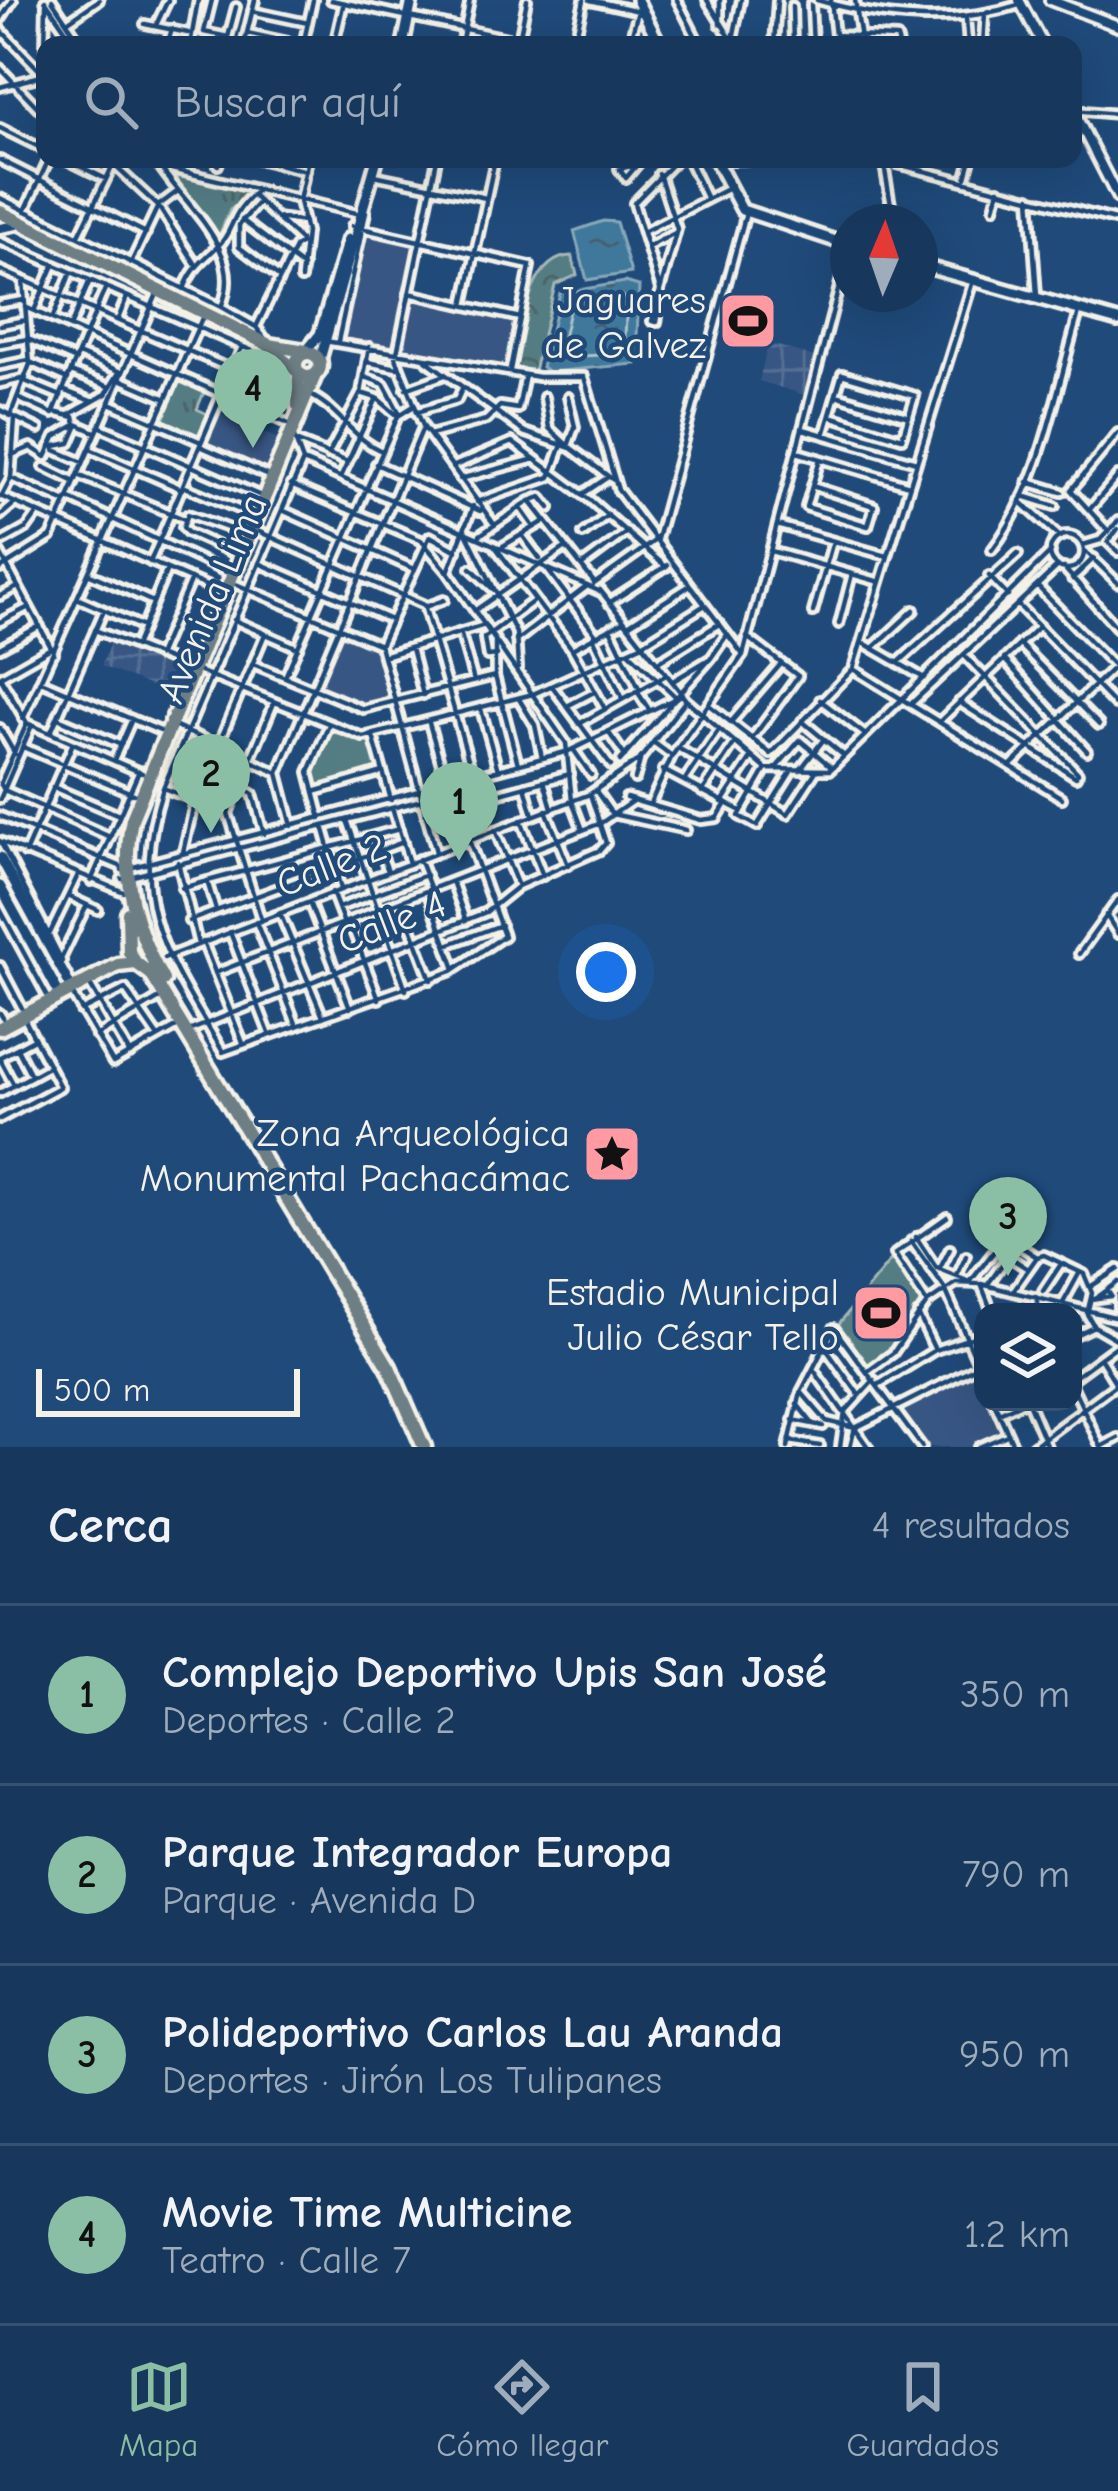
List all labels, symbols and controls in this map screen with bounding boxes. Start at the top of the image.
search box [36,36,1082,168]
icon: search [78,69,144,135]
text: Buscar aquí [174,76,401,128]
north arrow [830,204,938,312]
place label: Jaguares de Galvez [544,278,706,368]
sports icon: Jaguares de Galvez [717,290,779,352]
pin: 4 [214,349,292,448]
street label: Avenida Lima [148,487,277,710]
pin: 2 [172,734,250,833]
pin: 1 [420,762,498,861]
street label: Calle 2 [270,824,393,907]
street label: Calle 4 [331,881,452,964]
your location [576,942,636,1002]
place label: Zona Arqueológica Monumental Pachacámac [140,1111,570,1201]
place icon: Zona Arqueológica Monumental Pachacámac [581,1123,643,1185]
pin: 3 [969,1177,1047,1276]
place label: Estadio Municipal Julio César Tello [546,1270,839,1360]
sports icon: Estadio Municipal Julio César Tello [850,1282,912,1344]
map controls [974,1303,1082,1411]
button: layers [974,1303,1082,1411]
scale bar [36,1363,300,1416]
text: 500 m [54,1371,150,1409]
text: Cerca [48,1496,173,1555]
text: 4 resultados [872,1503,1070,1548]
text: Complejo Deportivo Upis San José [162,1646,827,1698]
text: 1 [79,1672,95,1717]
text: 350 m [960,1672,1070,1717]
text: Deportes · Calle 2 [162,1698,456,1743]
text: Parque Integrador Europa [162,1826,672,1878]
text: 2 [77,1852,97,1897]
text: 790 m [962,1852,1070,1897]
text: Parque · Avenida D [162,1878,476,1923]
text: Polideportivo Carlos Lau Aranda [162,2006,783,2058]
text: 3 [77,2032,97,2077]
text: 950 m [959,2032,1070,2077]
text: Deportes · Jirón Los Tulipanes [162,2058,662,2103]
text: Movie Time Multicine [162,2186,572,2238]
text: 4 [78,2212,96,2257]
text: 1.2 km [964,2212,1070,2257]
text: Teatro · Calle 7 [162,2238,411,2283]
tab: Mapa [119,2354,198,2464]
tab: Cómo llegar [436,2354,608,2464]
tab: Guardados [846,2354,999,2464]

